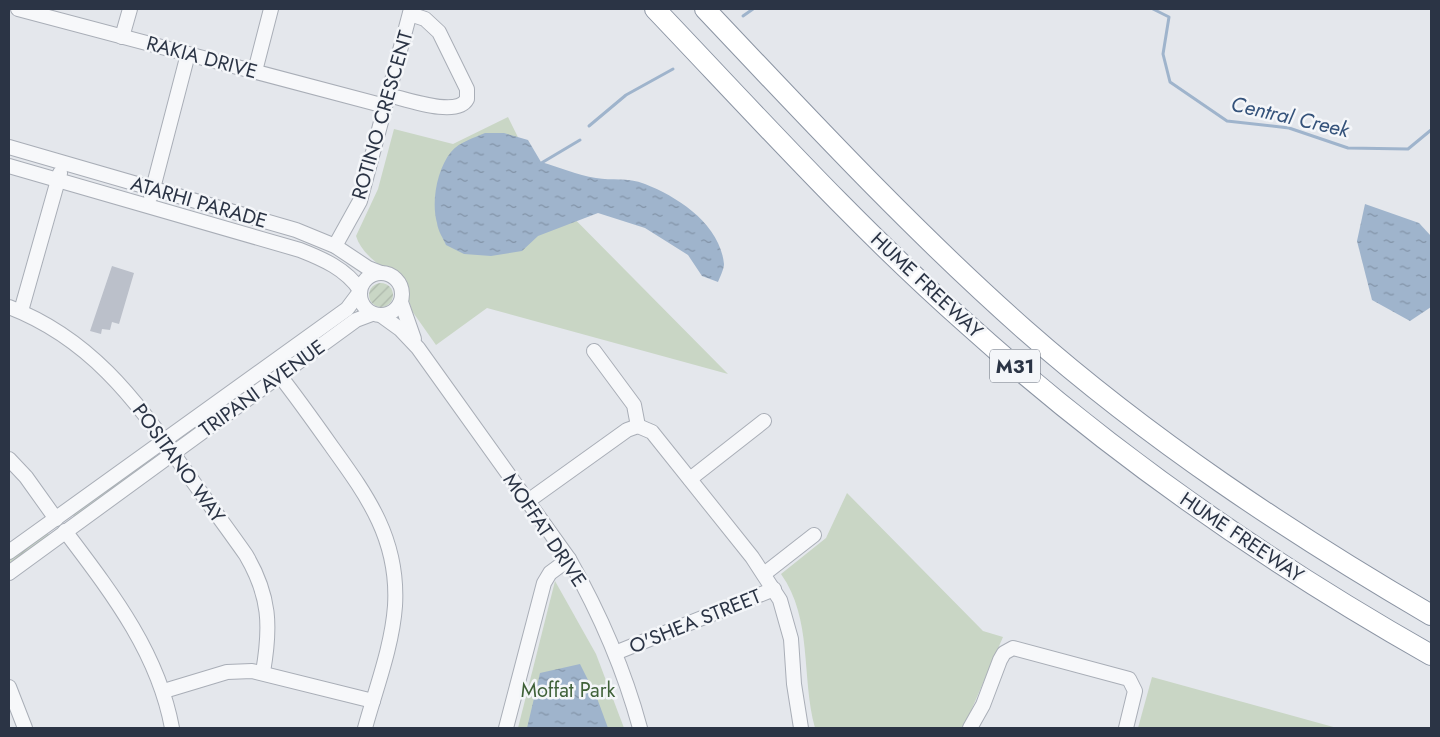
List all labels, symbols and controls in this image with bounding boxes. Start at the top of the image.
street label: ROTINO CRESCENT [345,27,421,203]
street label: RAKIA DRIVE [143,29,261,86]
water label: Central Creek [1228,89,1353,145]
street label: ATARHI PARADE [127,169,270,236]
street label: HUME FREEWAY [864,226,990,346]
street label: TRIPANI AVENUE [194,333,331,444]
road number: M31 [990,350,1040,382]
street label: POSITANO WAY [125,398,232,530]
street label: MOFFAT DRIVE [496,468,593,593]
street label: HUME FREEWAY [1174,485,1310,590]
street label: O'SHEA STREET [625,582,766,661]
park label: Moffat Park [521,676,616,705]

